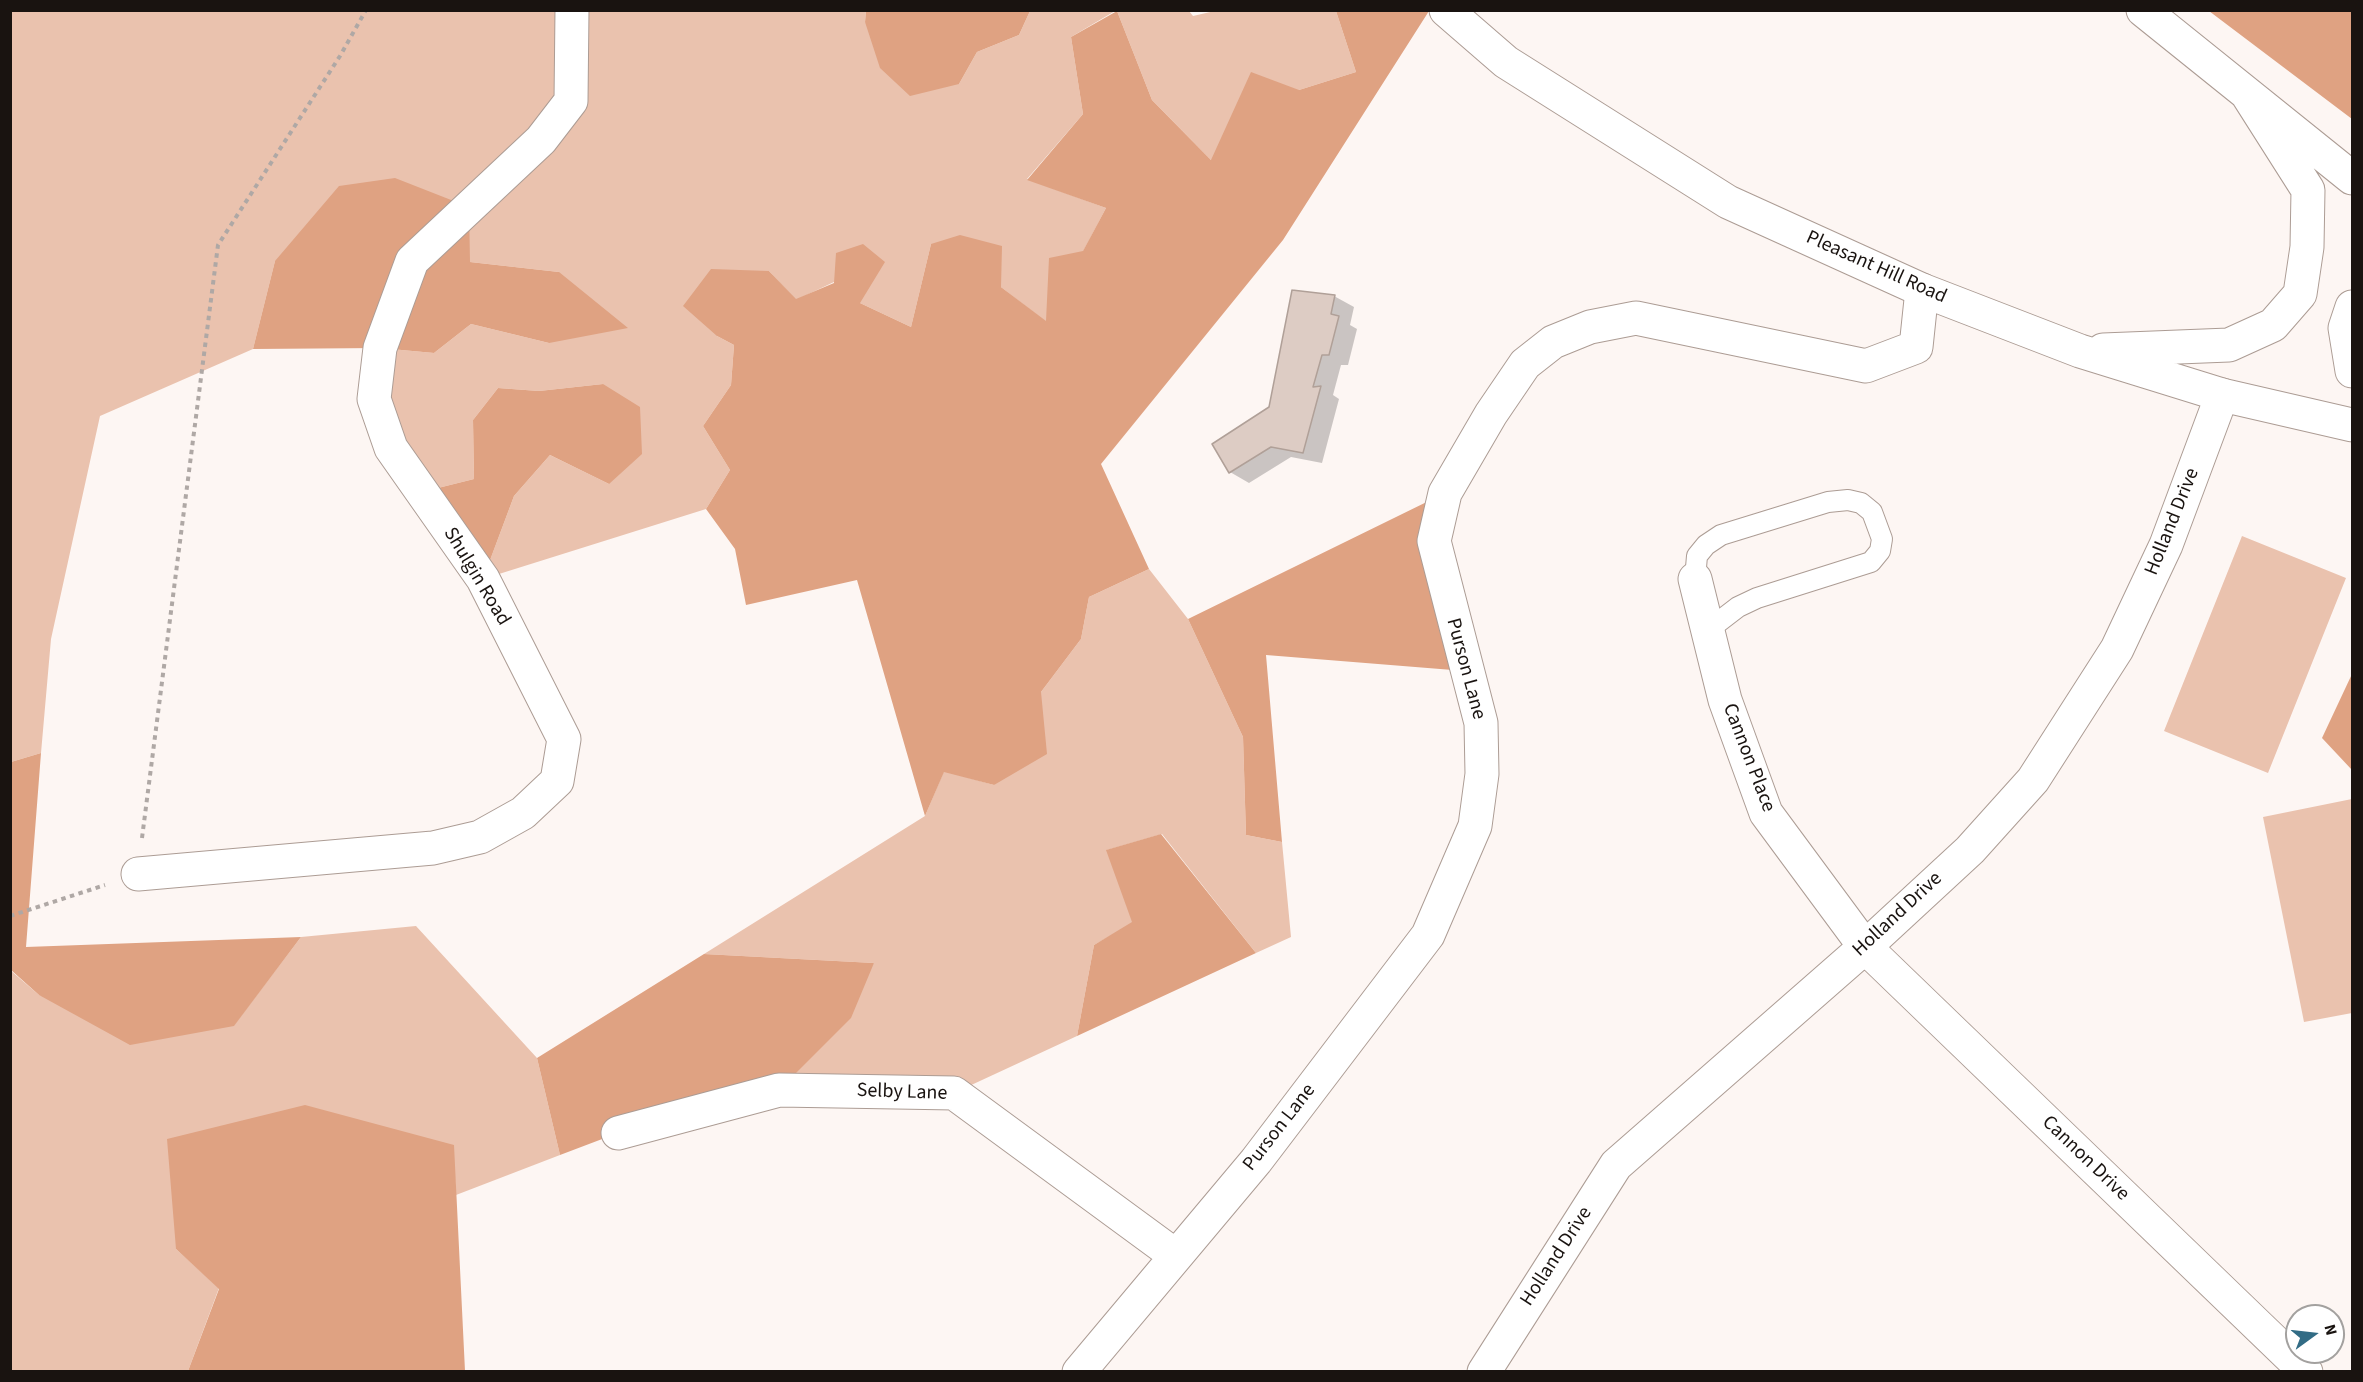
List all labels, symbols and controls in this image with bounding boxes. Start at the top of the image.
street label: Pleasant Hill Road [1802,226,1950,310]
street label: Holland Drive [2141,465,2205,579]
street label: Shulgin Road [437,524,515,630]
street label: Purson Lane [1440,616,1490,722]
street label: Cannon Place [1716,700,1780,816]
street label: Holland Drive [1848,868,1948,962]
street label: Selby Lane [856,1079,948,1107]
street label: Purson Lane [1239,1080,1321,1176]
street label: Cannon Drive [2036,1111,2134,1207]
street label: Holland Drive [1516,1203,1598,1311]
north arrow [2285,1304,2345,1364]
text: N [2318,1322,2342,1338]

